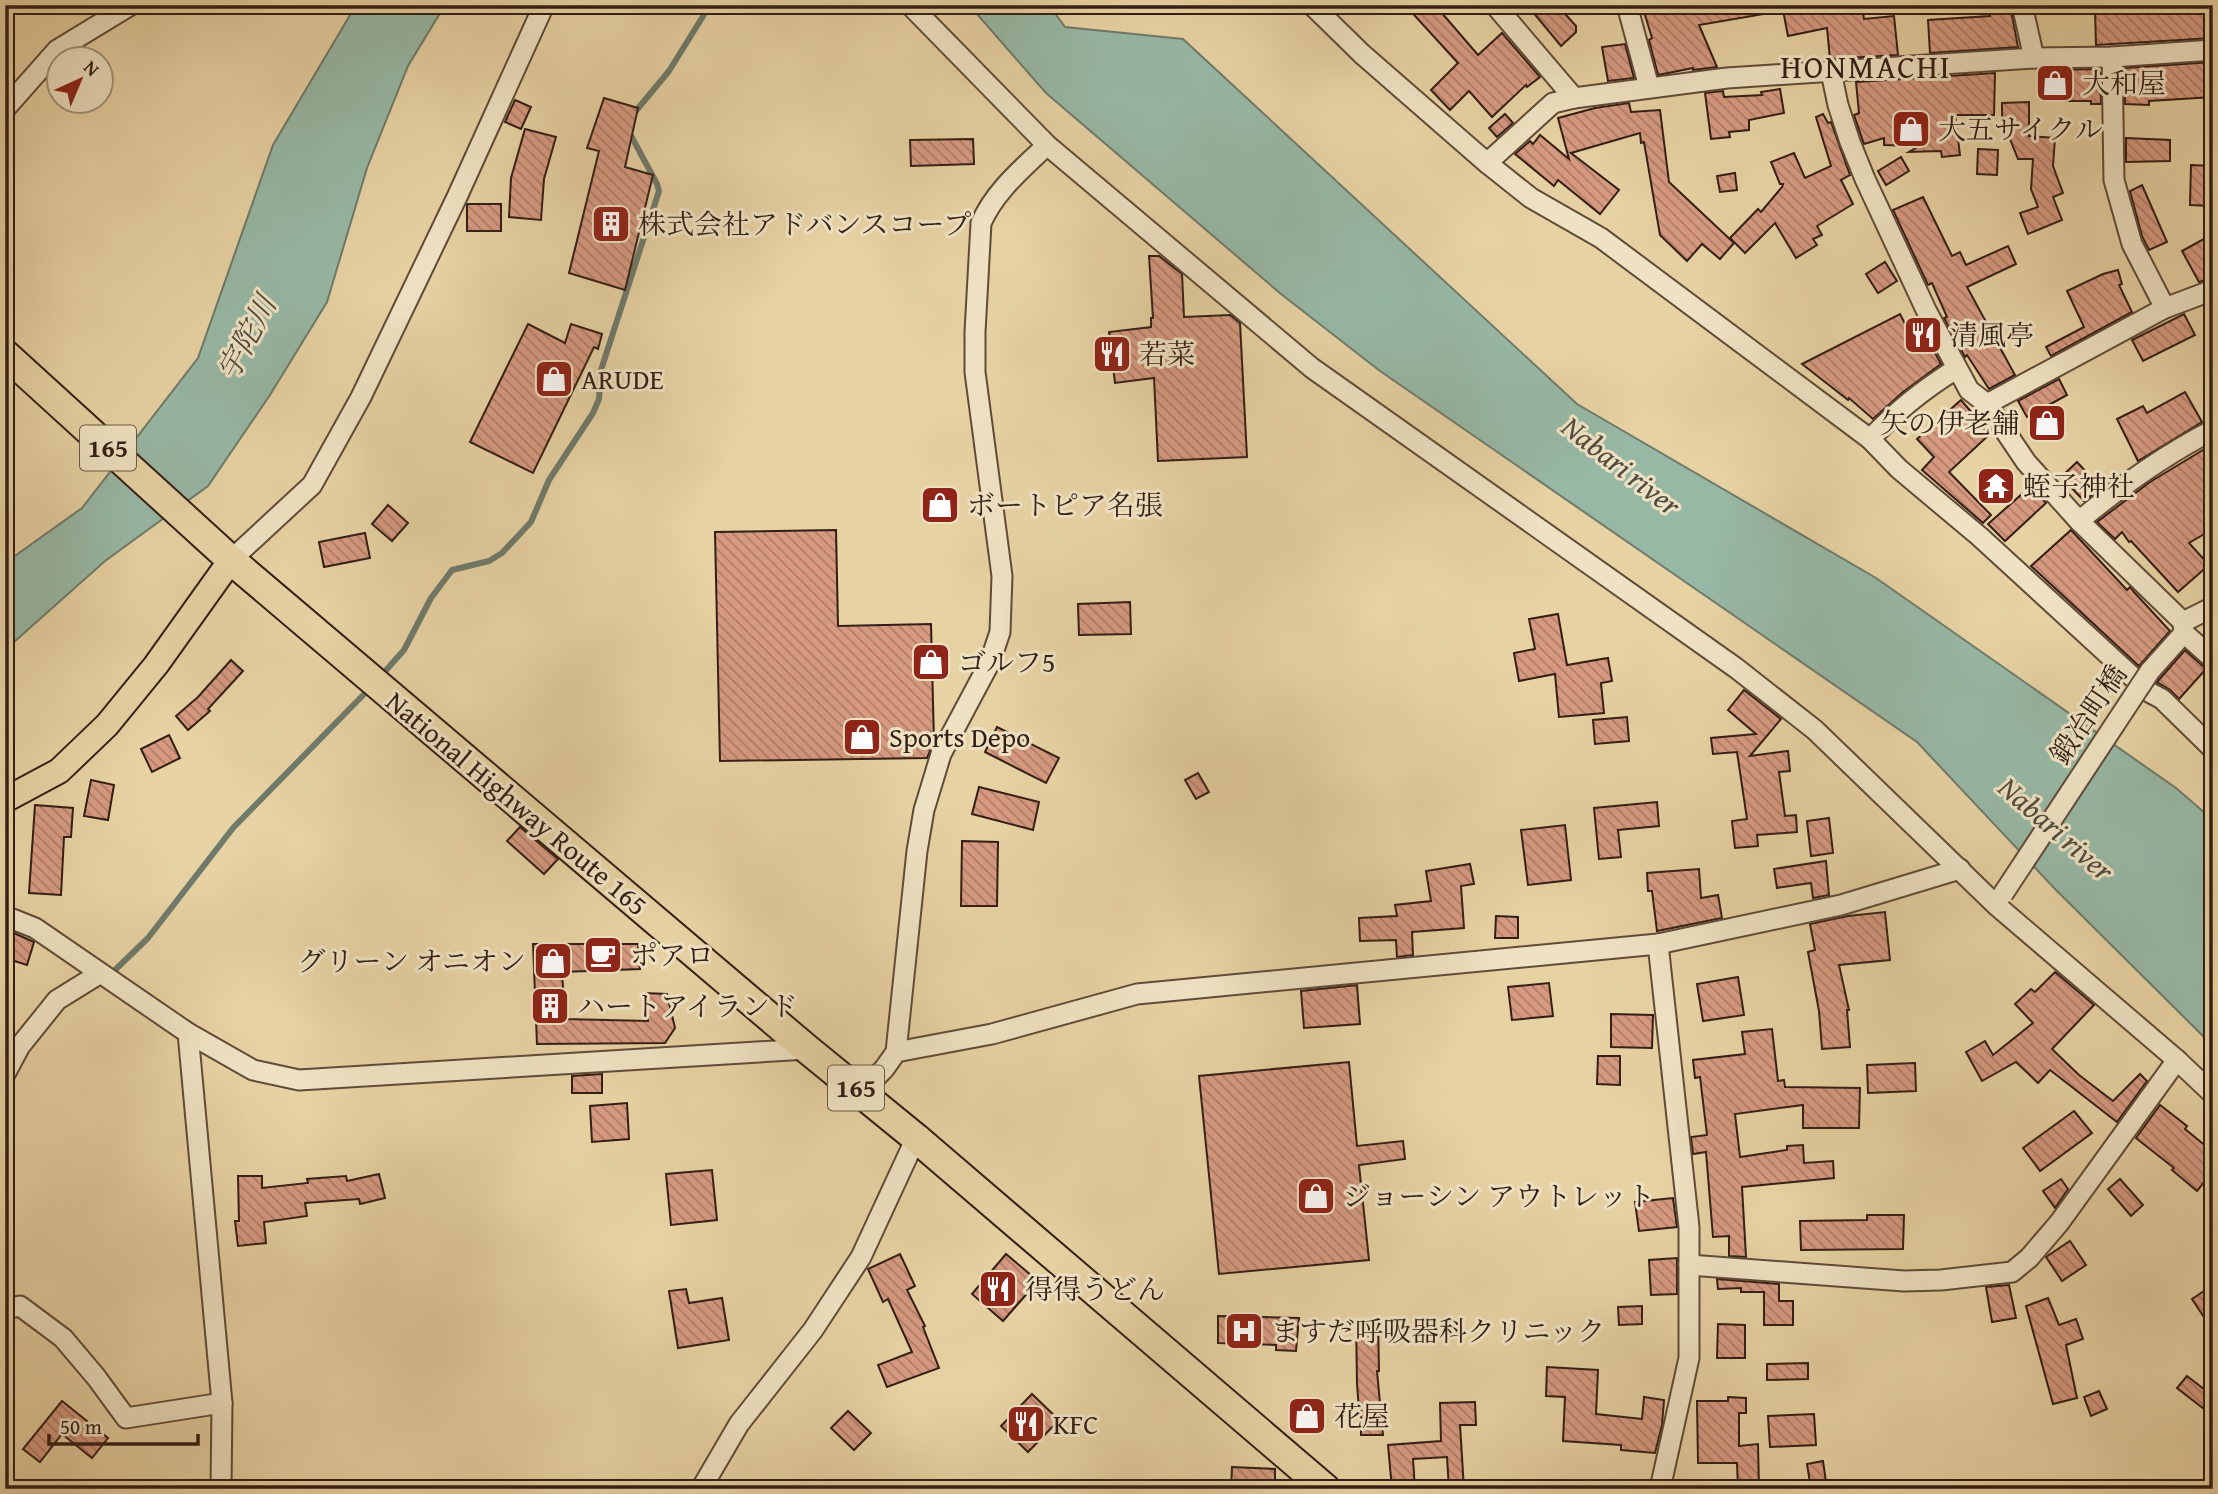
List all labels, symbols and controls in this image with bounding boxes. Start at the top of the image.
district label: HONMACHI [1780,43,1952,90]
north arrow [46,46,116,116]
text: N [78,53,106,82]
shop icon: 大和屋 [2034,62,2076,104]
place label: 大和屋 [2082,62,2166,103]
shop icon: 大五サイクル [1890,108,1932,150]
place label: 大五サイクル [1938,108,2103,149]
building icon: 株式会社アドバンスコープ [590,203,632,245]
place label: 株式会社アドバンスコープ [638,203,971,244]
water label: 宇陀川 [206,285,288,388]
restaurant icon: 清風亭 [1902,314,1944,356]
place label: 清風亭 [1950,314,2034,355]
restaurant icon: 若菜 [1091,333,1133,375]
place label: 若菜 [1139,333,1195,374]
shop icon: ARUDE [533,358,575,400]
place label: ARUDE [581,358,664,399]
place label: 矢の伊老舗 [1880,402,2020,443]
shop icon: 矢の伊老舗 [2026,402,2068,444]
water label: Nabari river [1552,404,1691,526]
road number: 165 [80,426,136,470]
temple icon: 蛭子神社 [1975,465,2017,507]
place label: 蛭子神社 [2023,465,2135,506]
shop icon: ボートピア名張 [919,484,961,526]
place label: ボートピア名張 [967,484,1163,525]
shop icon: ゴルフ5 [910,641,952,683]
place label: ゴルフ5 [958,641,1055,682]
street label: 鍛冶町橋 [2039,656,2136,772]
street label: National Highway Route 165 [378,681,657,925]
shop icon: Sports Depo [841,716,883,758]
place label: Sports Depo [889,716,1030,757]
water label: Nabari river [1988,765,2125,892]
cafe icon: ポアロ [582,934,624,976]
place label: ポアロ [630,934,714,975]
place label: グリーン オニオン [298,940,526,981]
shop icon: グリーン オニオン [532,940,574,982]
building icon: ハートアイランド [529,985,571,1027]
place label: ハートアイランド [577,985,798,1026]
road number: 165 [828,1065,884,1110]
shop icon: ジョーシン アウトレット [1295,1175,1337,1217]
place label: ジョーシン アウトレット [1343,1175,1655,1216]
restaurant icon: 得得うどん [977,1268,1019,1310]
place label: 得得うどん [1025,1268,1165,1309]
hospital icon: ますだ呼吸器科クリニック [1223,1310,1265,1352]
place label: ますだ呼吸器科クリニック [1271,1310,1605,1351]
shop icon: 花屋 [1286,1395,1328,1437]
place label: 花屋 [1334,1395,1390,1436]
scale bar [49,1403,198,1447]
restaurant icon: KFC [1005,1403,1047,1445]
place label: KFC [1053,1403,1098,1444]
text: 50 m [60,1411,102,1442]

